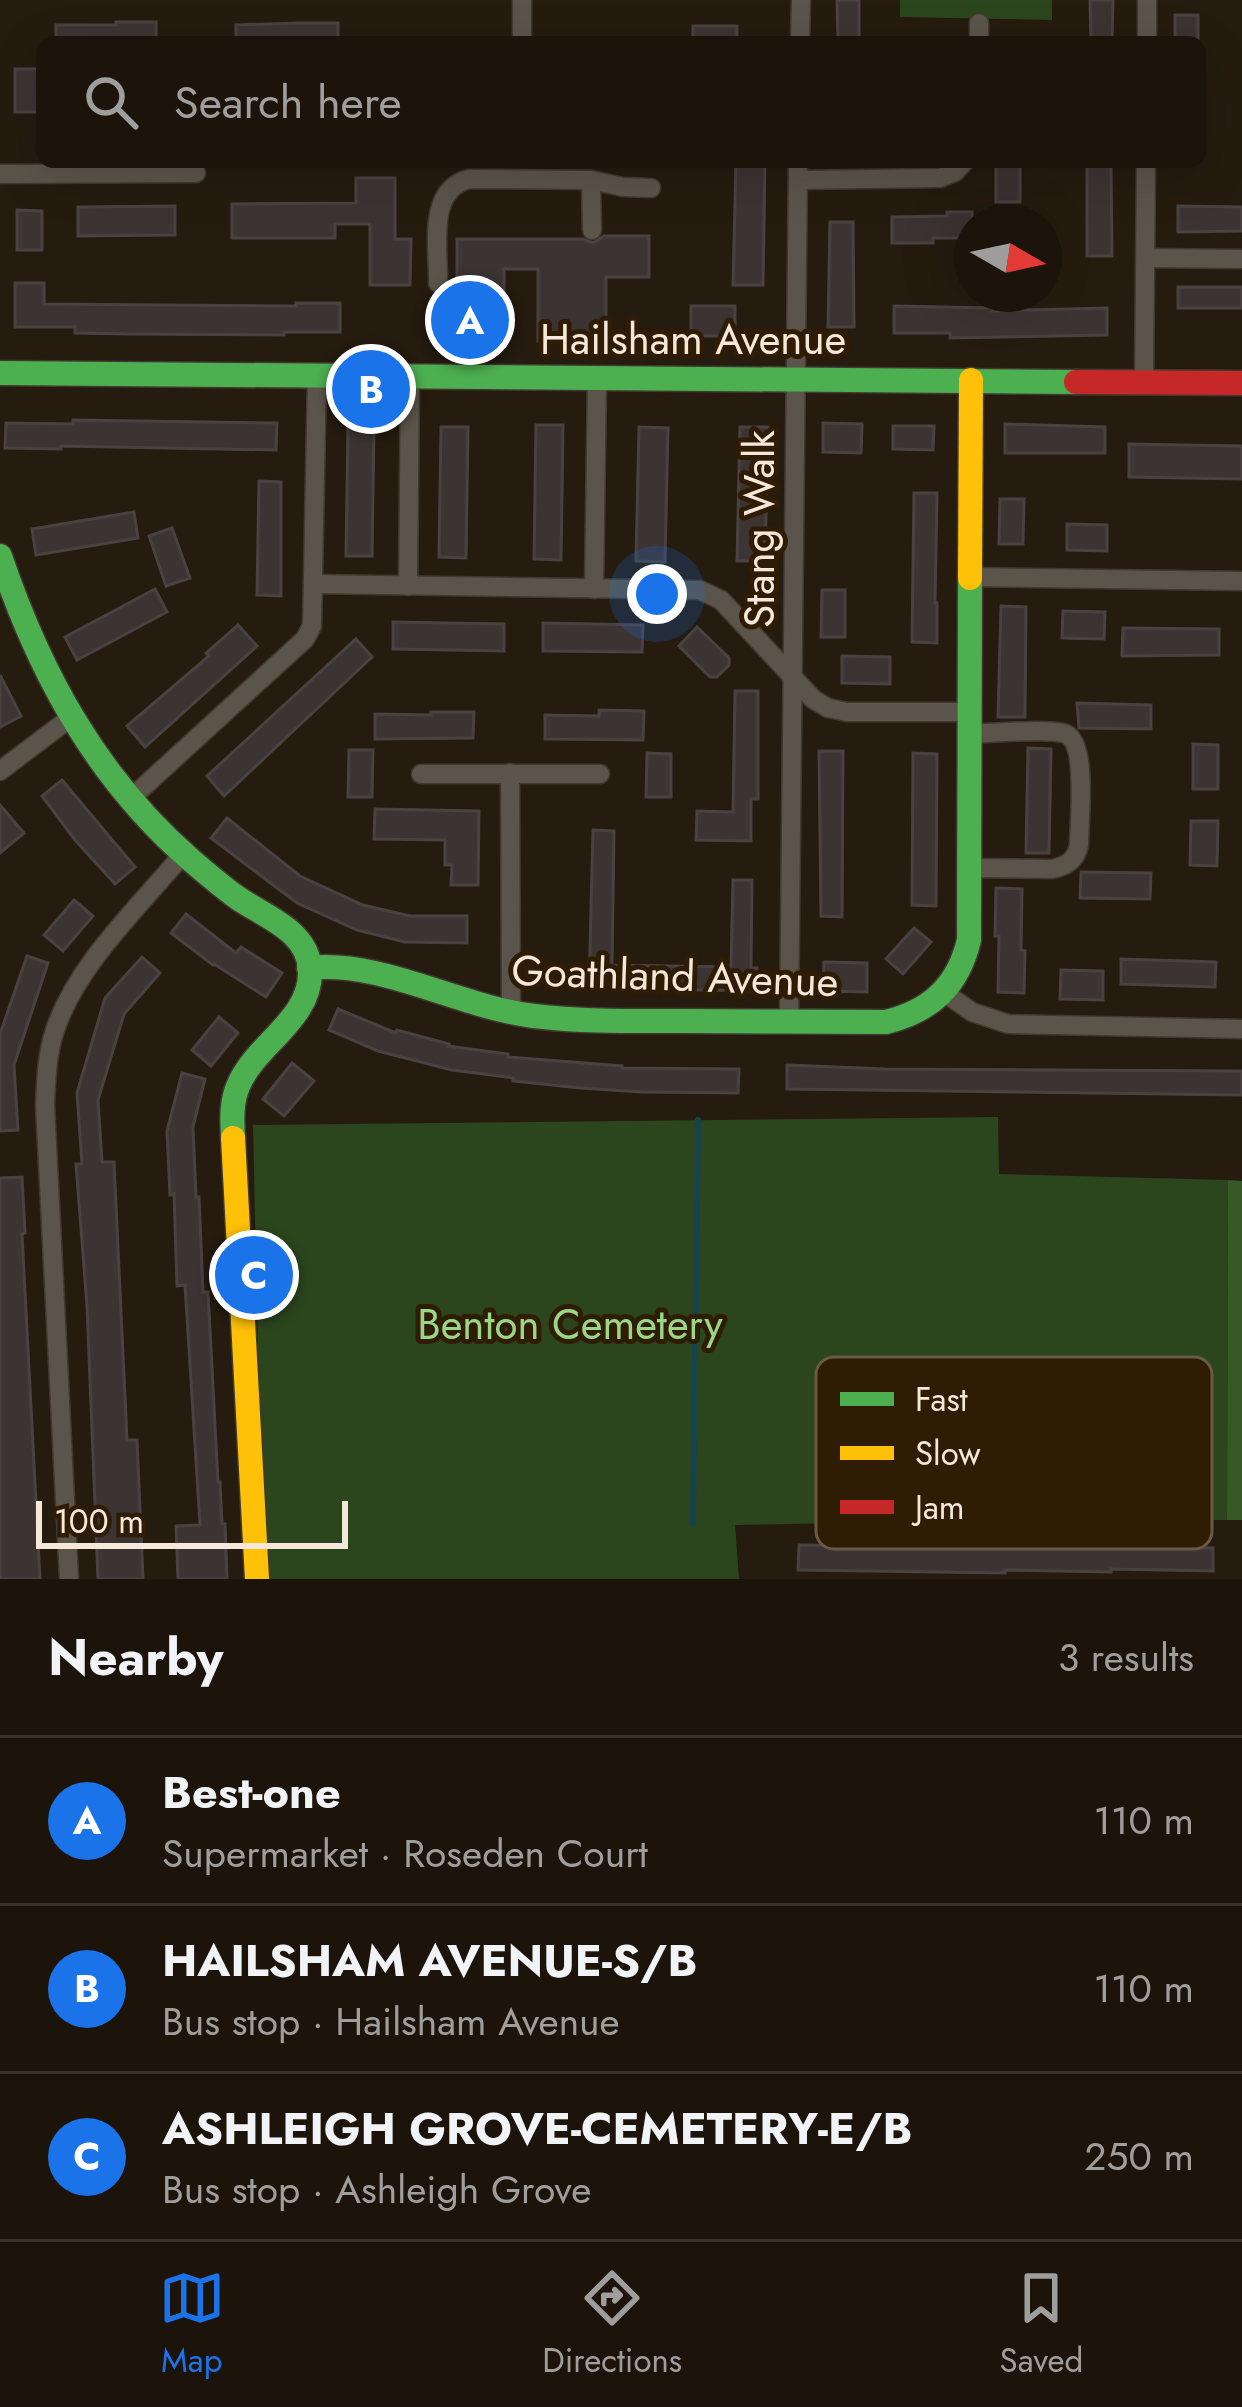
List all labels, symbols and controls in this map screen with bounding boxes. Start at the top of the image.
search box [36,36,1206,168]
icon: search [78,69,144,135]
text: Search here [174,70,402,135]
north arrow [954,204,1062,312]
pin: A [431,275,509,365]
street label: Hailsham Avenue [540,309,846,370]
pin: B [332,344,410,434]
street label: Stang Walk [729,430,790,628]
your location [627,564,687,624]
street label: Goathland Avenue [510,940,840,1012]
pin: C [215,1230,293,1320]
park label: Benton Cemetery [417,1294,723,1355]
legend [816,1357,1212,1549]
text: Fast [915,1376,968,1423]
text: Slow [915,1430,981,1477]
text: Jam [911,1484,965,1531]
scale bar [36,1495,348,1548]
text: 100 m [54,1498,144,1545]
text: Nearby [48,1620,223,1694]
text: 3 results [1058,1629,1194,1686]
text: Best-one [162,1760,341,1825]
text: A [73,1792,101,1849]
text: 110 m [1093,1792,1194,1849]
text: Supermarket · Roseden Court [162,1825,648,1882]
text: HAILSHAM AVENUE-S/B [162,1928,697,1993]
text: B [74,1960,100,2017]
text: 110 m [1093,1960,1194,2017]
text: Bus stop · Hailsham Avenue [162,1993,620,2050]
text: ASHLEIGH GROVE-CEMETERY-E/B [162,2096,912,2161]
text: C [73,2128,101,2185]
text: 250 m [1084,2128,1194,2185]
text: Bus stop · Ashleigh Grove [162,2161,591,2218]
tab: Map [159,2265,225,2384]
tab: Directions [542,2265,682,2384]
tab: Saved [1000,2265,1083,2384]

